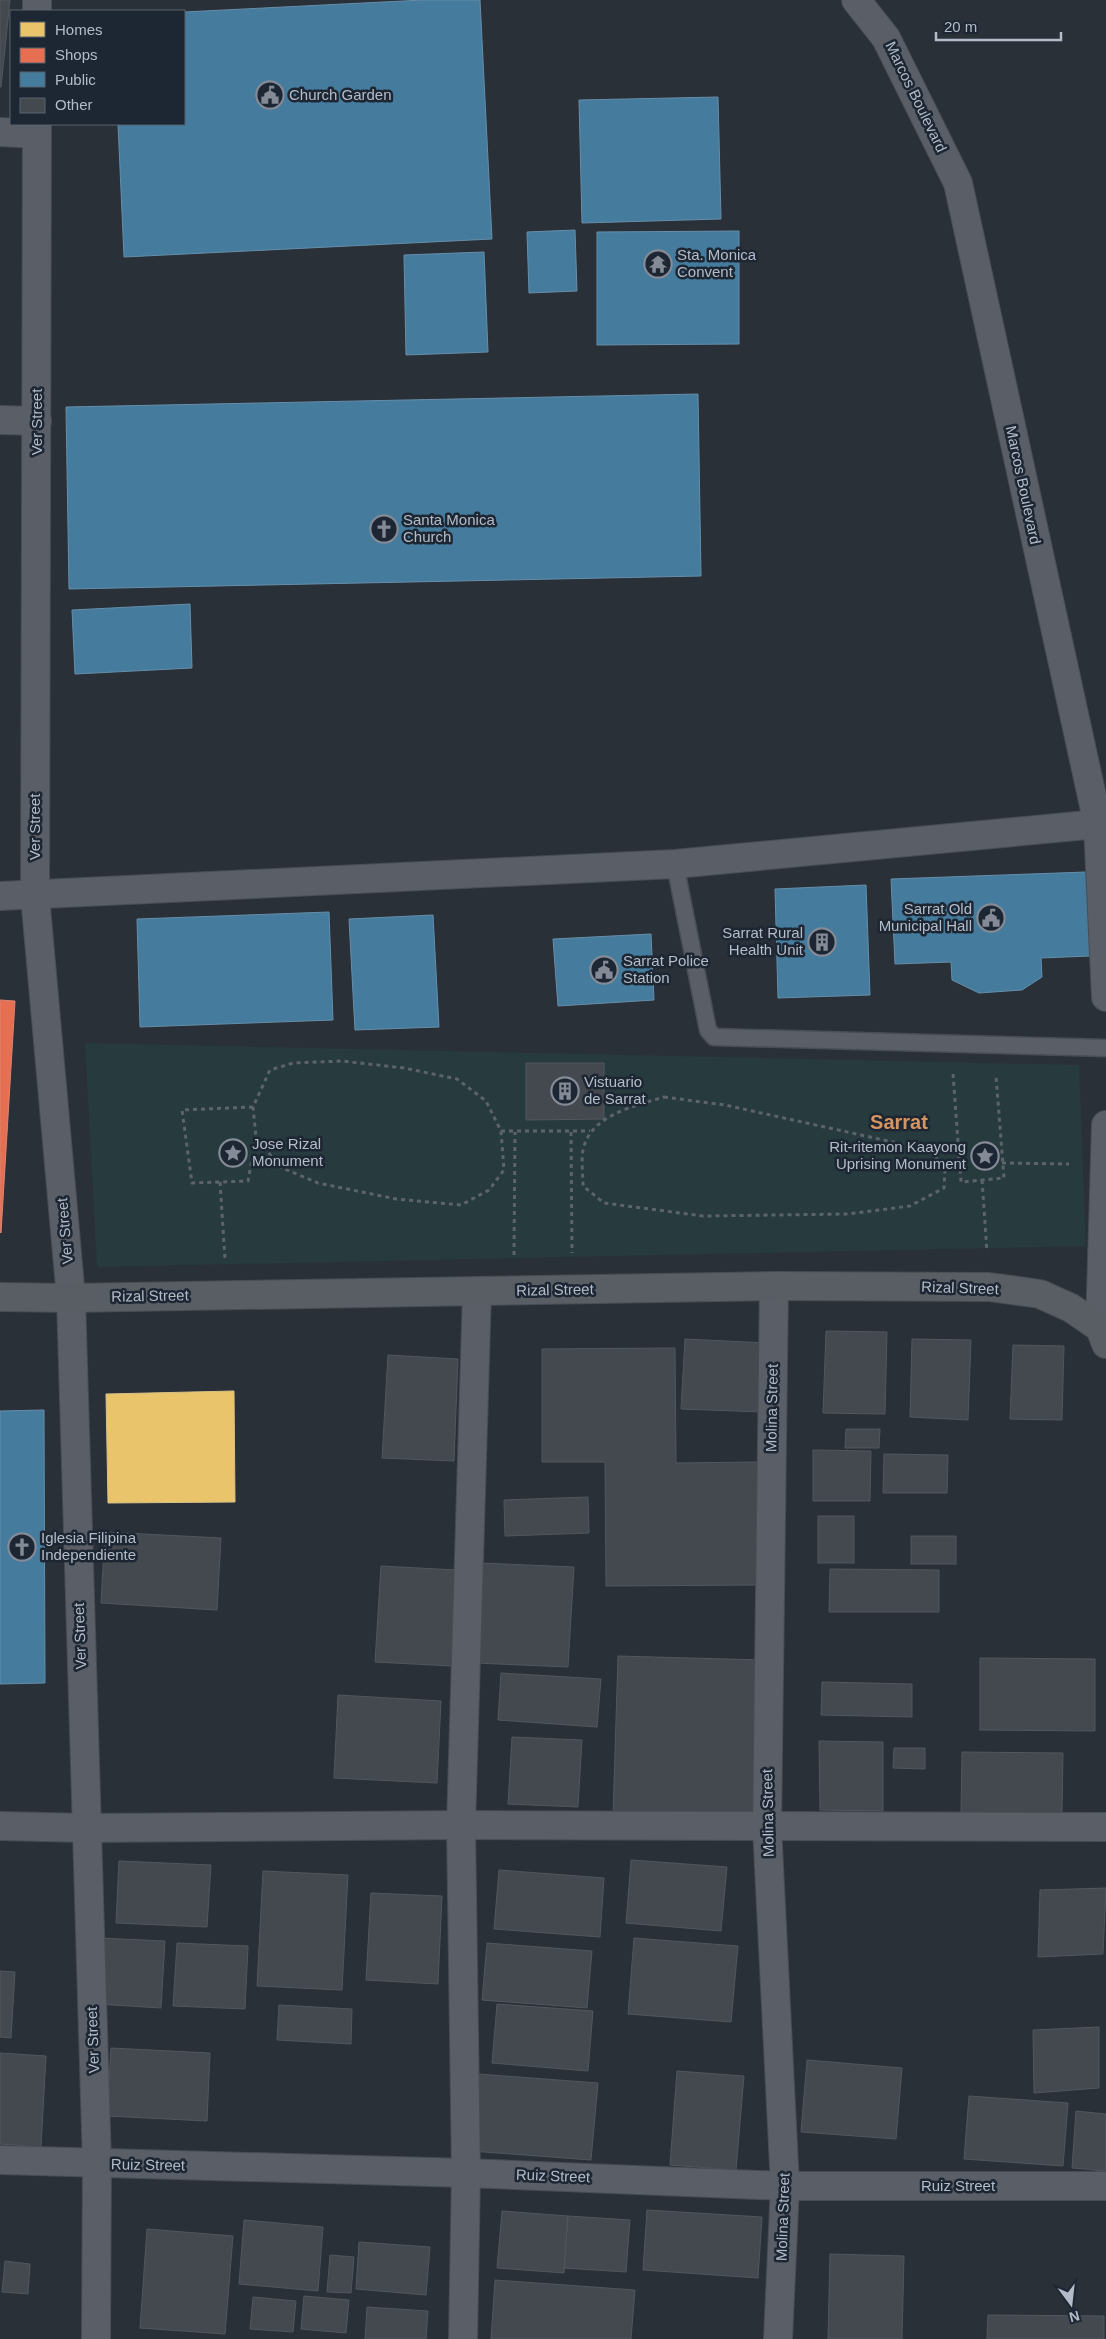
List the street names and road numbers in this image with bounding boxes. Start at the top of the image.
street label: Marcos Boulevard [882,39,951,155]
street label: Ver Street [28,388,45,455]
street label: Marcos Boulevard [1003,424,1044,546]
street label: Ver Street [26,793,43,860]
street label: Ver Street [53,1196,76,1265]
street label: Rizal Street [921,1278,1000,1297]
street label: Rizal Street [516,1280,595,1299]
street label: Rizal Street [111,1286,190,1305]
street label: Molina Street [762,1363,781,1452]
street label: Ver Street [70,1602,89,1670]
street label: Molina Street [758,1768,777,1857]
street label: Ver Street [83,2006,102,2074]
street label: Ruiz Street [111,2155,186,2174]
street label: Ruiz Street [516,2166,591,2185]
street label: Molina Street [772,2172,793,2261]
street label: Ruiz Street [921,2177,996,2194]

